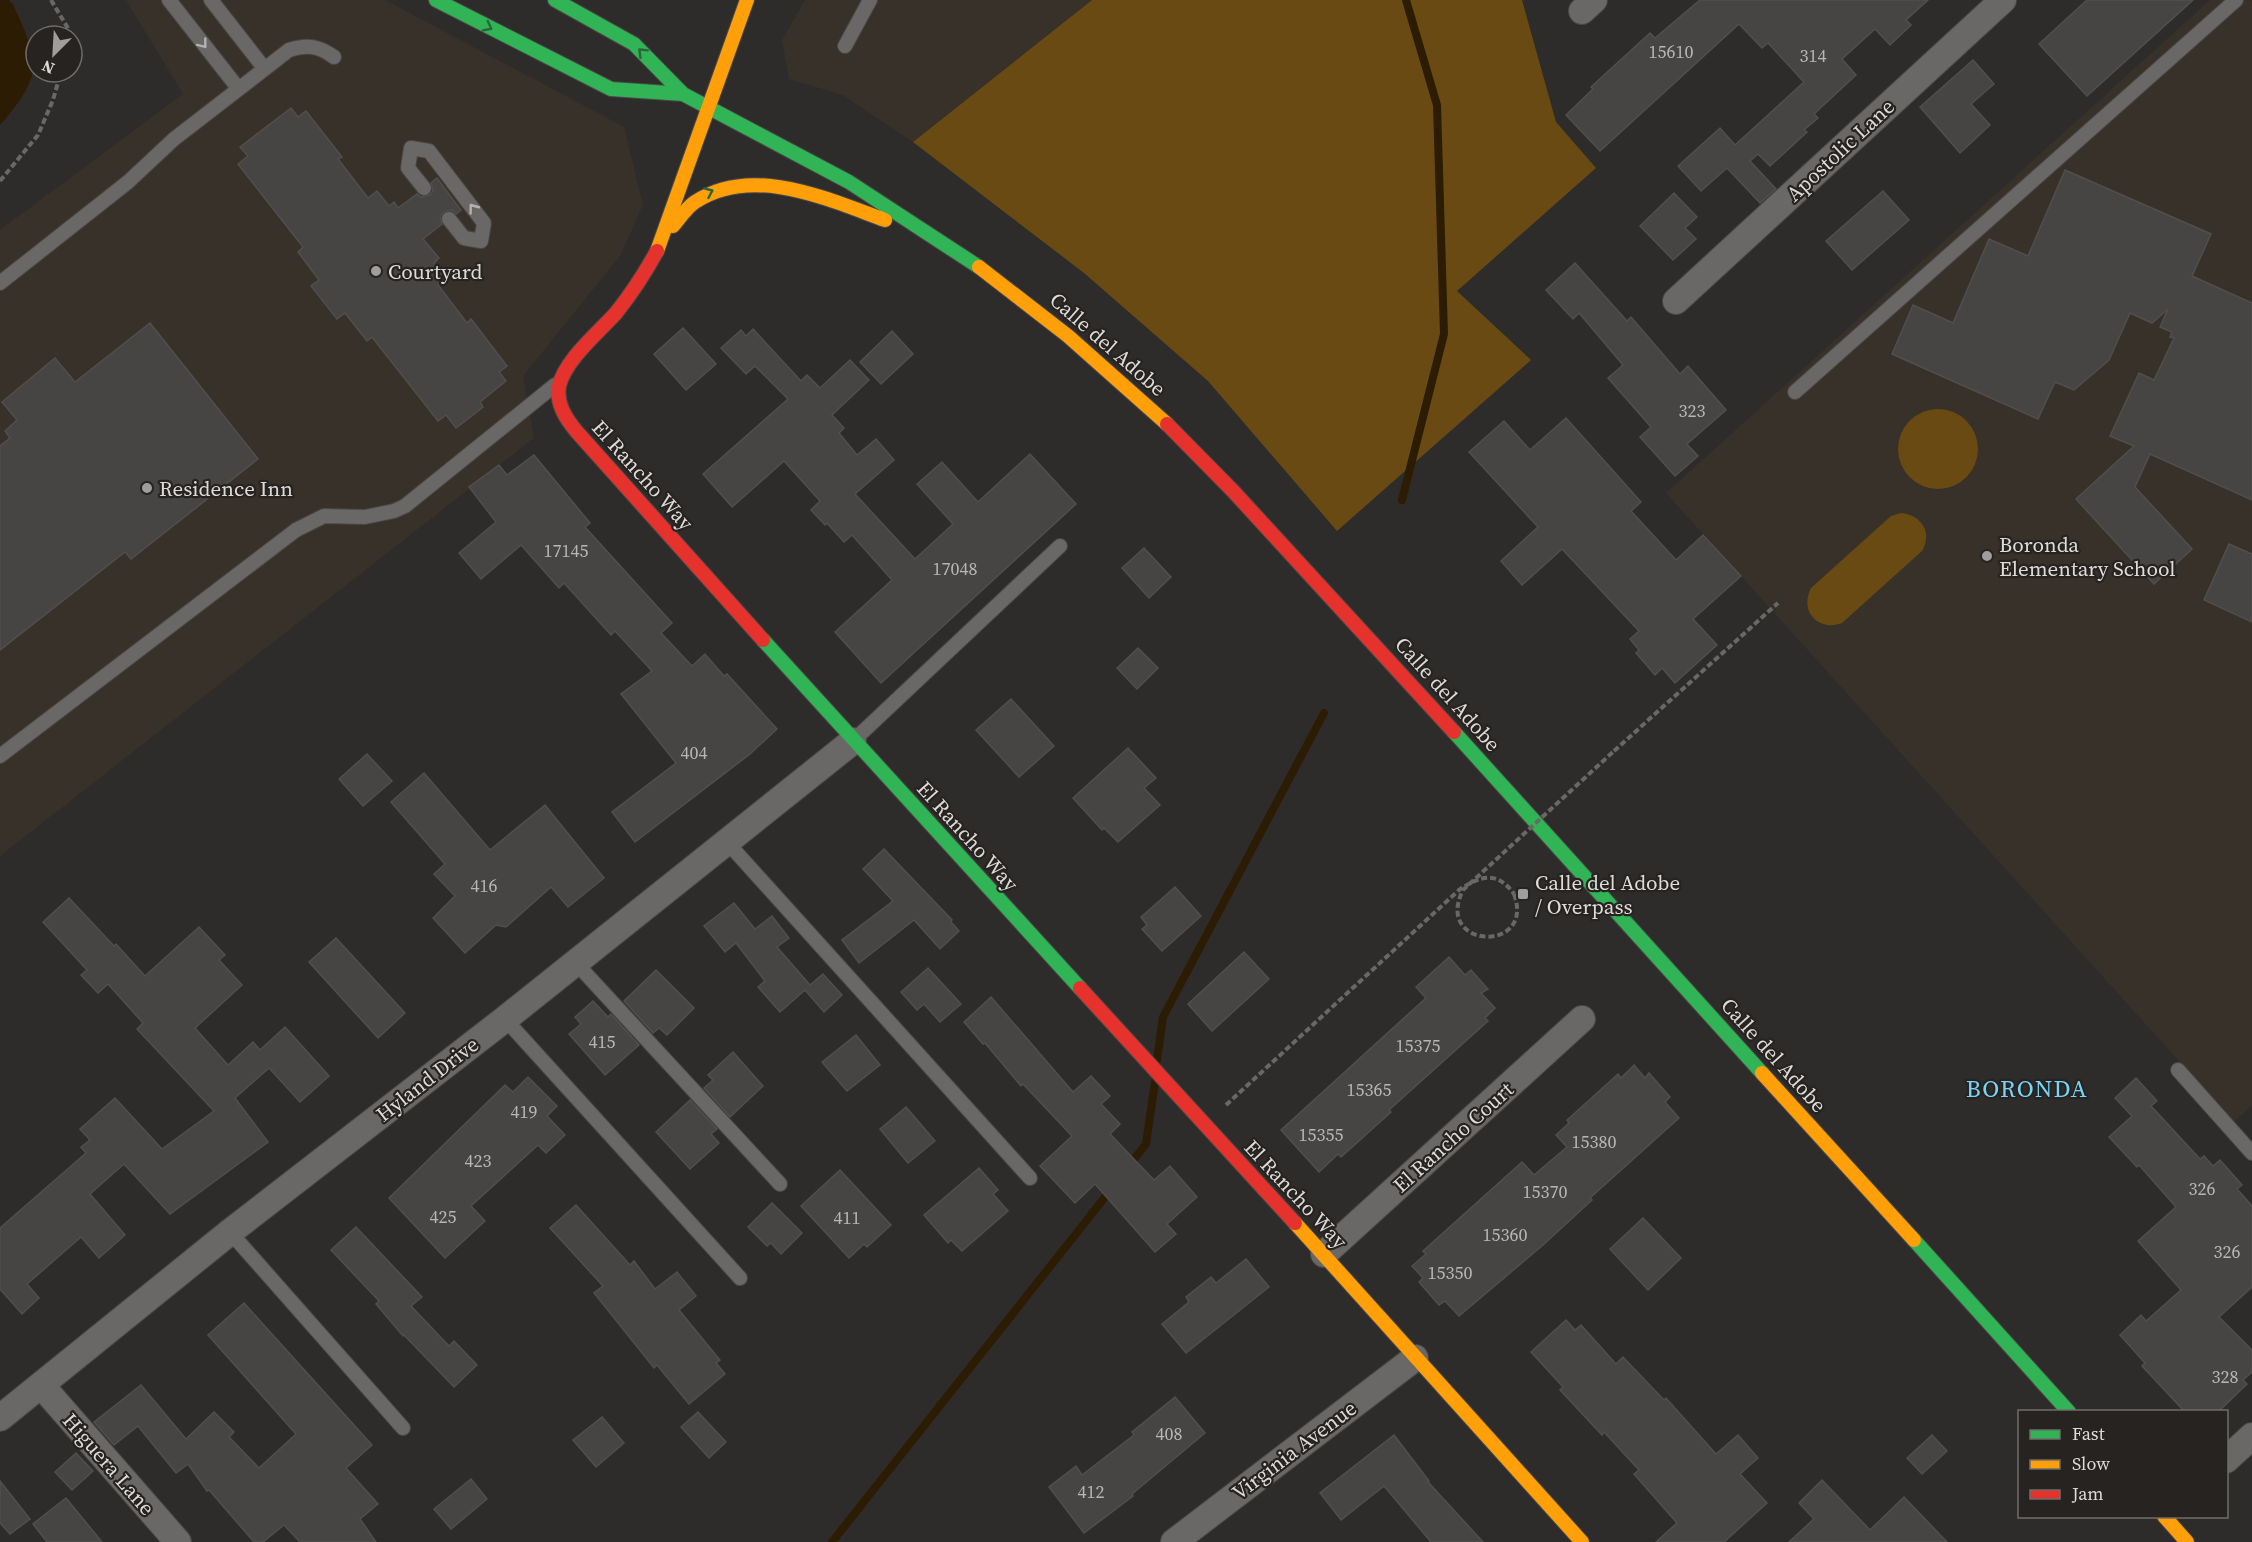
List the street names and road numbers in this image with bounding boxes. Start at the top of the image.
street label: Apostolic Lane [1779,92,1901,208]
street label: Calle del Adobe [1044,285,1172,403]
street label: El Rancho Way [586,414,701,537]
street label: Calle del Adobe [1389,630,1507,758]
street label: El Rancho Way [911,775,1026,898]
street label: Calle del Adobe [1715,991,1833,1119]
street label: Hyland Drive [370,1030,484,1128]
street label: El Rancho Court [1387,1075,1520,1199]
street label: El Rancho Way [1238,1133,1354,1255]
street label: Virginia Avenue [1226,1394,1362,1506]
street label: Higuera Lane [56,1406,162,1522]

